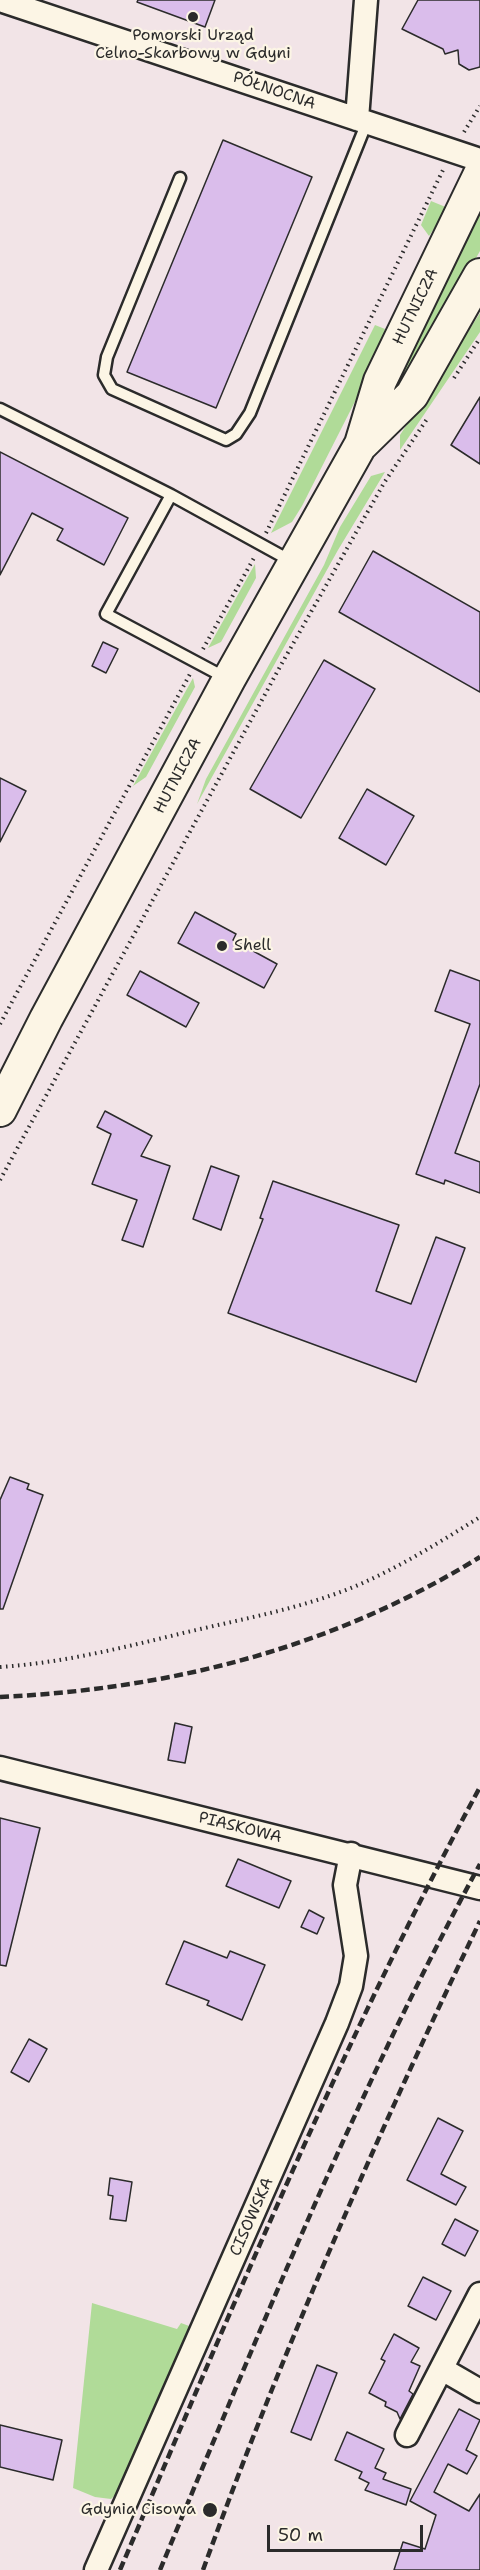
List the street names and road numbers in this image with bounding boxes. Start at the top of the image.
street label: PÓŁNOCNA [230,68,318,114]
street label: HUTNICZA [389,266,443,348]
street label: HUTNICZA [150,735,206,817]
street label: PIASKOWA [197,1808,283,1848]
street label: CISOWSKA [226,2175,278,2259]

